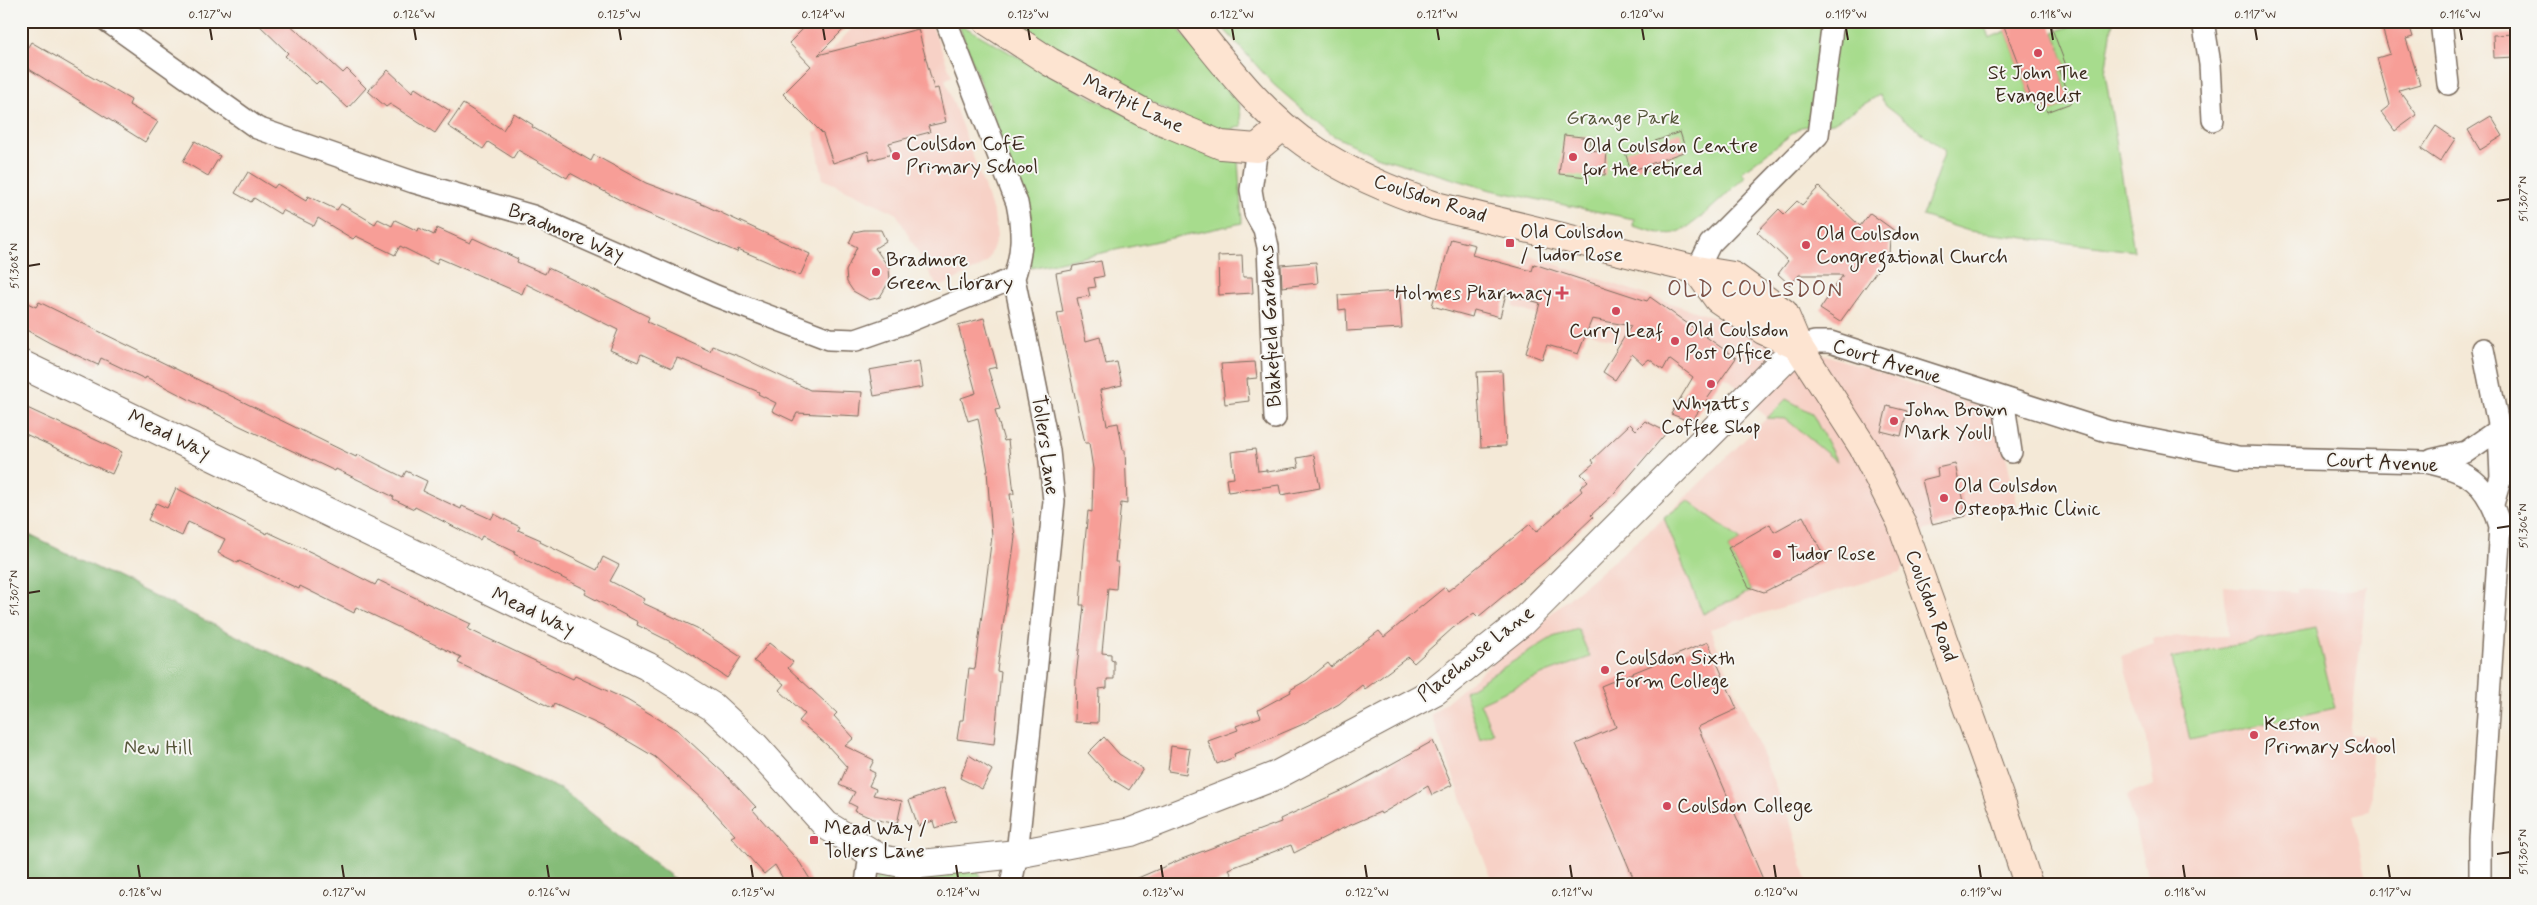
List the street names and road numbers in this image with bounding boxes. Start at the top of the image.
street label: Marlpit Lane [1078,68,1188,140]
street label: Coulsdon Road [1370,168,1490,230]
street label: Bradmore Way [504,197,628,269]
street label: Blakefield Gardens [1253,244,1289,408]
street label: Court Avenue [1829,333,1945,391]
street label: Tollers Lane [1025,393,1065,497]
street label: Mead Way [123,403,215,467]
street label: Court Avenue [2325,447,2439,479]
street label: Coulsdon Road [1898,546,1964,666]
street label: Mead Way [487,581,579,643]
street label: Placehouse Lane [1412,600,1540,708]

